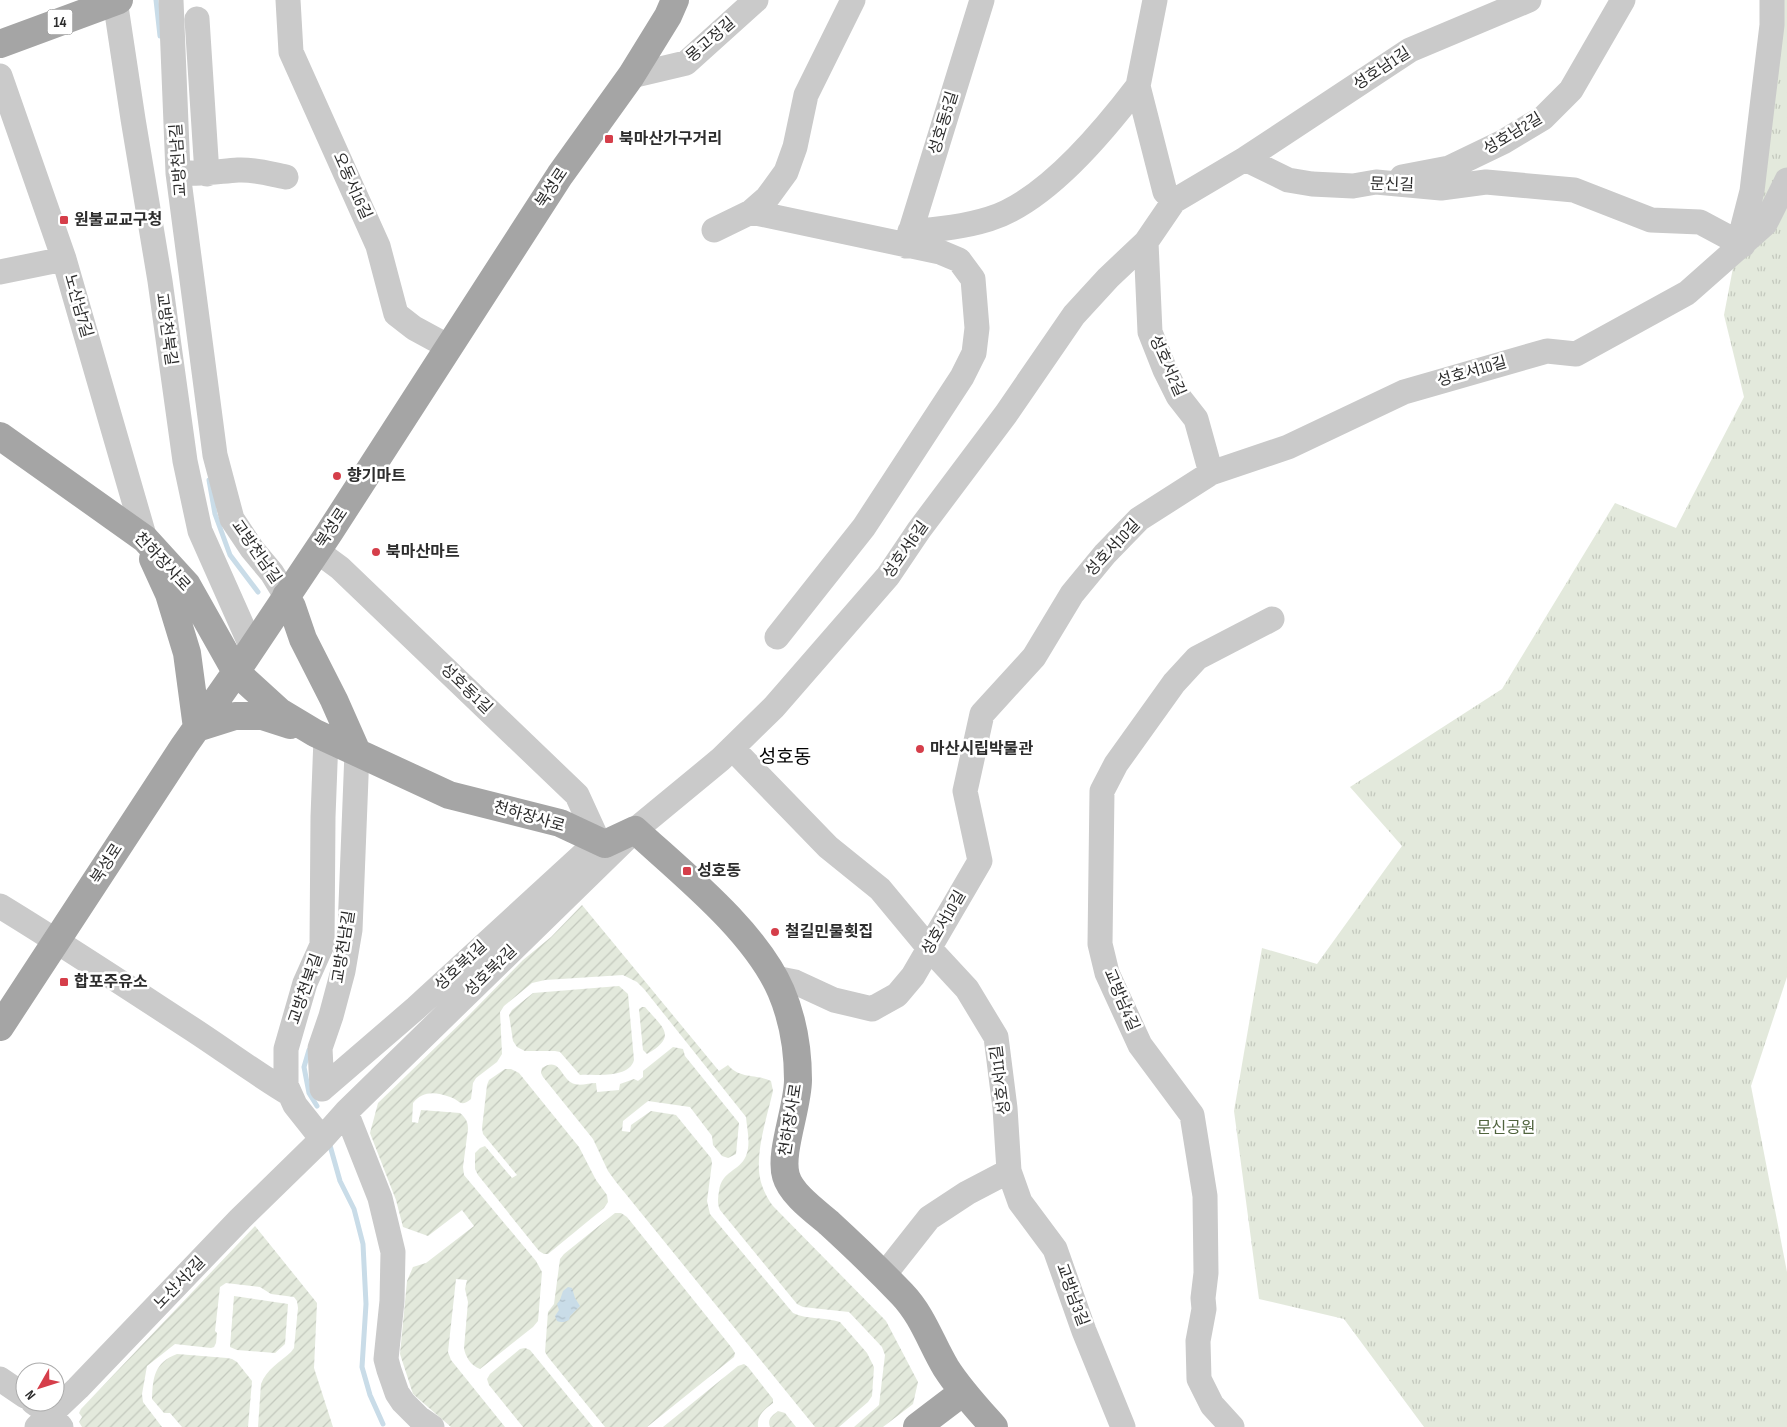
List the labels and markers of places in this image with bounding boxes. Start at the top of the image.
place label: 북마산가구거리 [619,130,722,149]
marker: 북마산가구거리 [603,133,615,145]
place label: 원불교교구청 [74,211,162,230]
marker: 원불교교구청 [58,214,70,226]
place label: 향기마트 [347,466,406,486]
marker: 향기마트 [331,470,343,482]
place label: 북마산마트 [386,543,460,562]
marker: 북마산마트 [370,546,382,558]
place label: 마산시립박물관 [930,740,1033,759]
marker: 마산시립박물관 [914,743,926,755]
place label: 성호동 [697,862,741,881]
marker: 성호동 [681,865,693,877]
place label: 철길민물횟집 [785,922,873,942]
marker: 철길민물횟집 [769,926,781,938]
place label: 합포주유소 [74,972,148,992]
marker: 합포주유소 [58,976,70,988]

